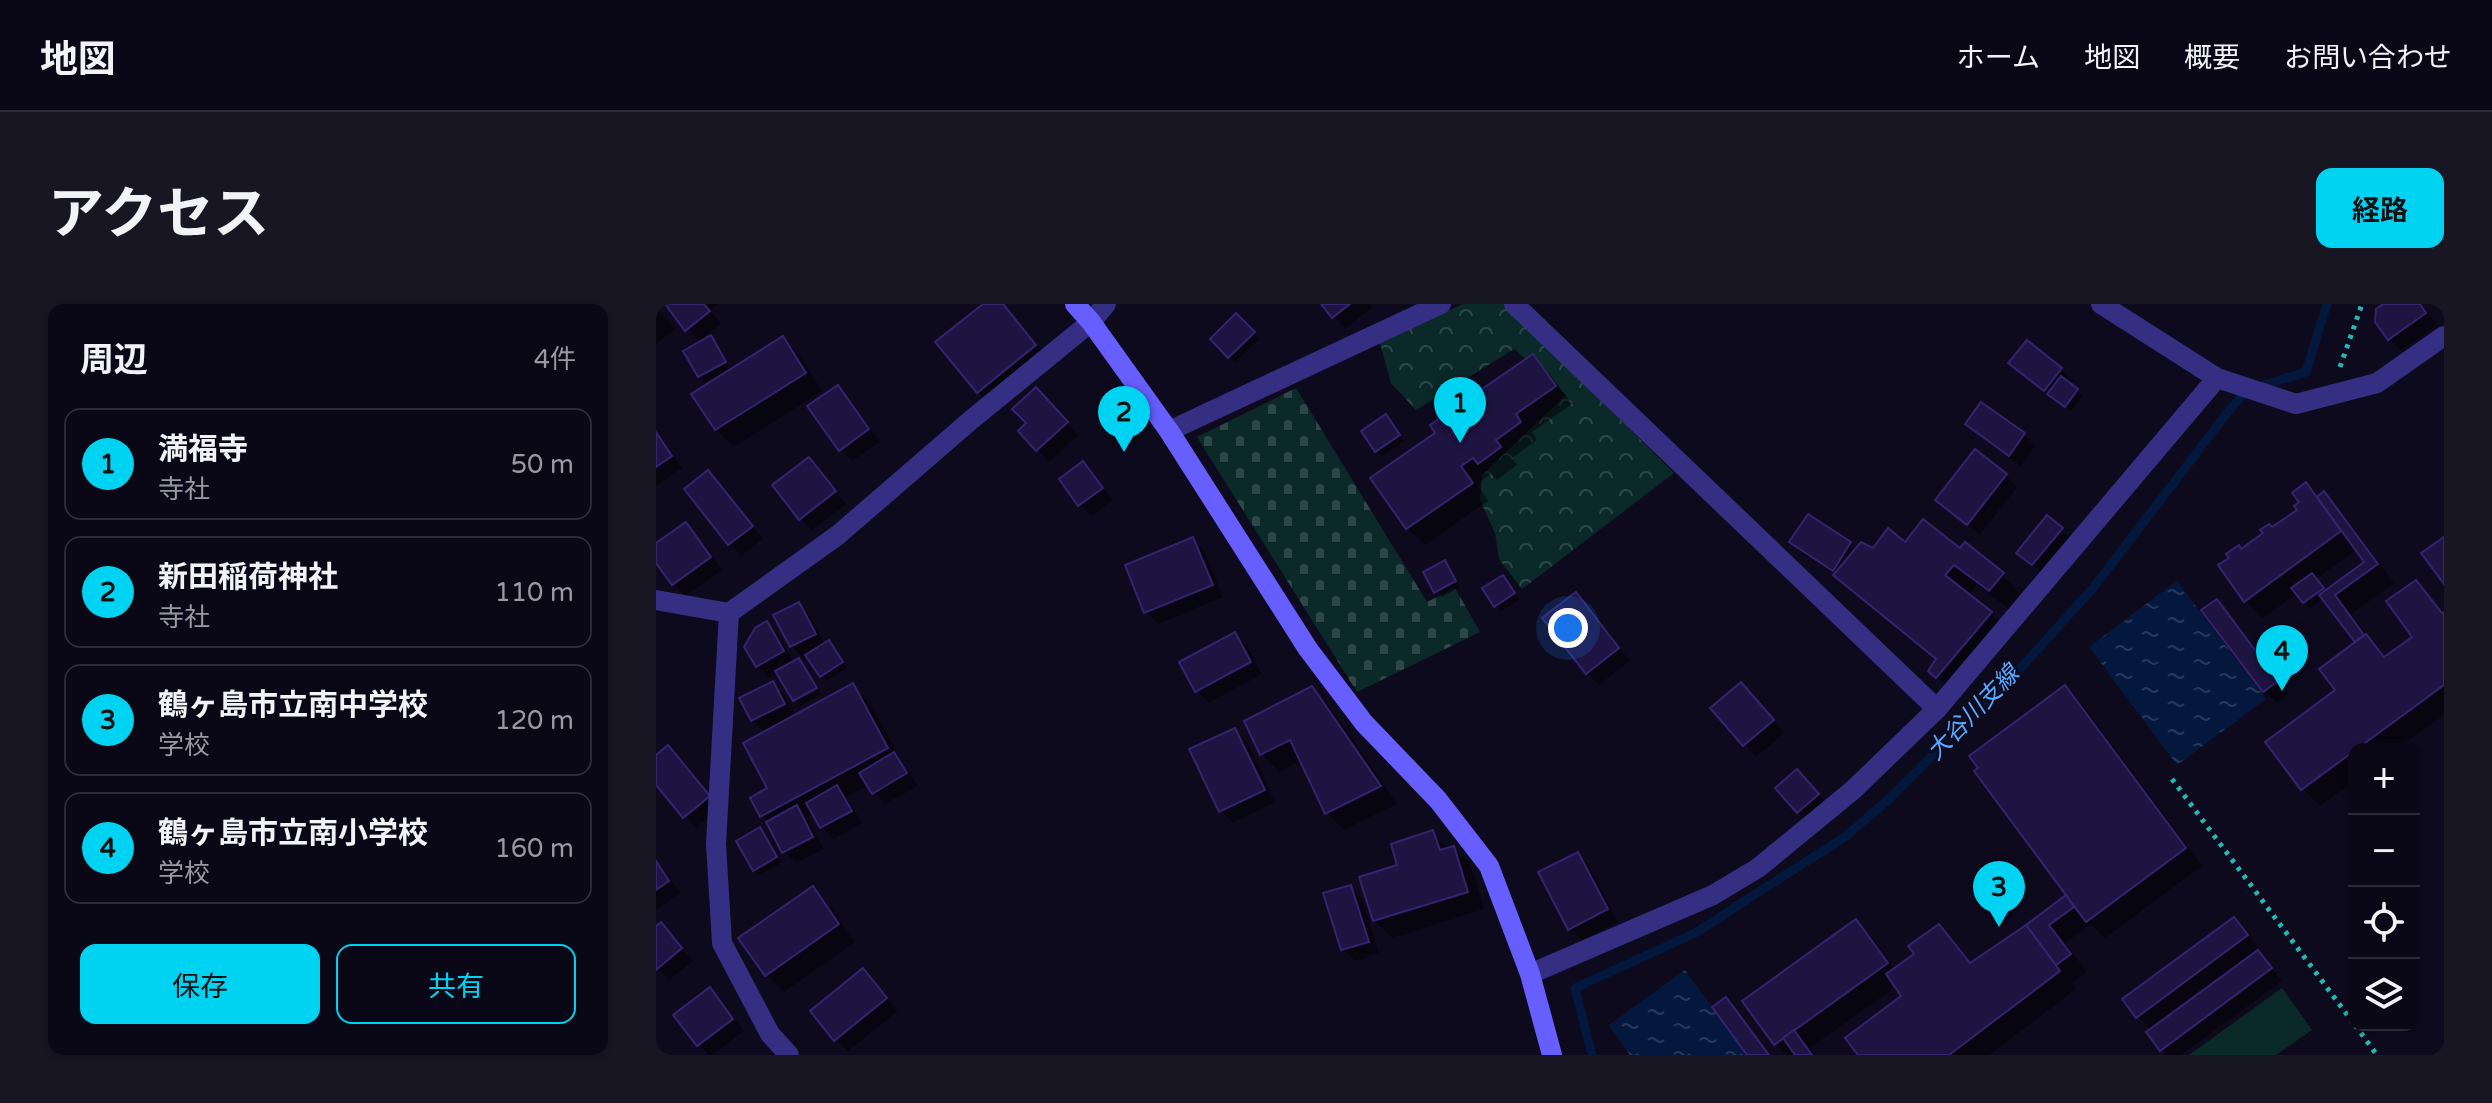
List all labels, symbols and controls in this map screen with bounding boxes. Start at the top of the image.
text: 地図 [40,37,116,83]
text: ホーム [1957,41,2040,75]
text: 地図 [2084,41,2140,75]
text: 概要 [2184,41,2240,75]
text: お問い合わせ [2284,41,2452,75]
button: 経路 [2316,168,2444,248]
text: アクセス [48,182,269,249]
text: 周辺 [80,340,148,381]
text: 4件 [534,344,576,375]
pin: 1 [1434,377,1486,443]
pin: 2 [1098,386,1150,452]
text: 満福寺 [158,431,248,468]
text: 1 [100,449,116,480]
text: 50 m [511,449,574,480]
text: 寺社 [158,474,210,505]
text: 新田稲荷神社 [158,559,338,596]
text: 2 [100,577,116,608]
text: 110 m [494,577,574,608]
text: 寺社 [158,602,210,633]
your location [1548,608,1588,648]
pin: 4 [2256,625,2308,691]
water label: 大谷川支線 [1921,658,2027,766]
text: 鶴ヶ島市立南中学校 [158,687,428,724]
text: 3 [100,705,116,736]
text: 120 m [494,705,574,736]
text: 学校 [158,730,210,761]
map controls [2348,743,2420,1031]
button: + [2348,743,2420,815]
text: 鶴ヶ島市立南小学校 [158,815,428,852]
button: − [2348,815,2420,887]
text: 4 [100,833,116,864]
text: 160 m [494,833,574,864]
text: 学校 [158,858,210,889]
pin: 3 [1973,861,2025,927]
button: locate [2348,887,2420,959]
button: 保存 [80,944,320,1024]
button: 共有 [336,944,576,1024]
button: layers [2348,959,2420,1031]

